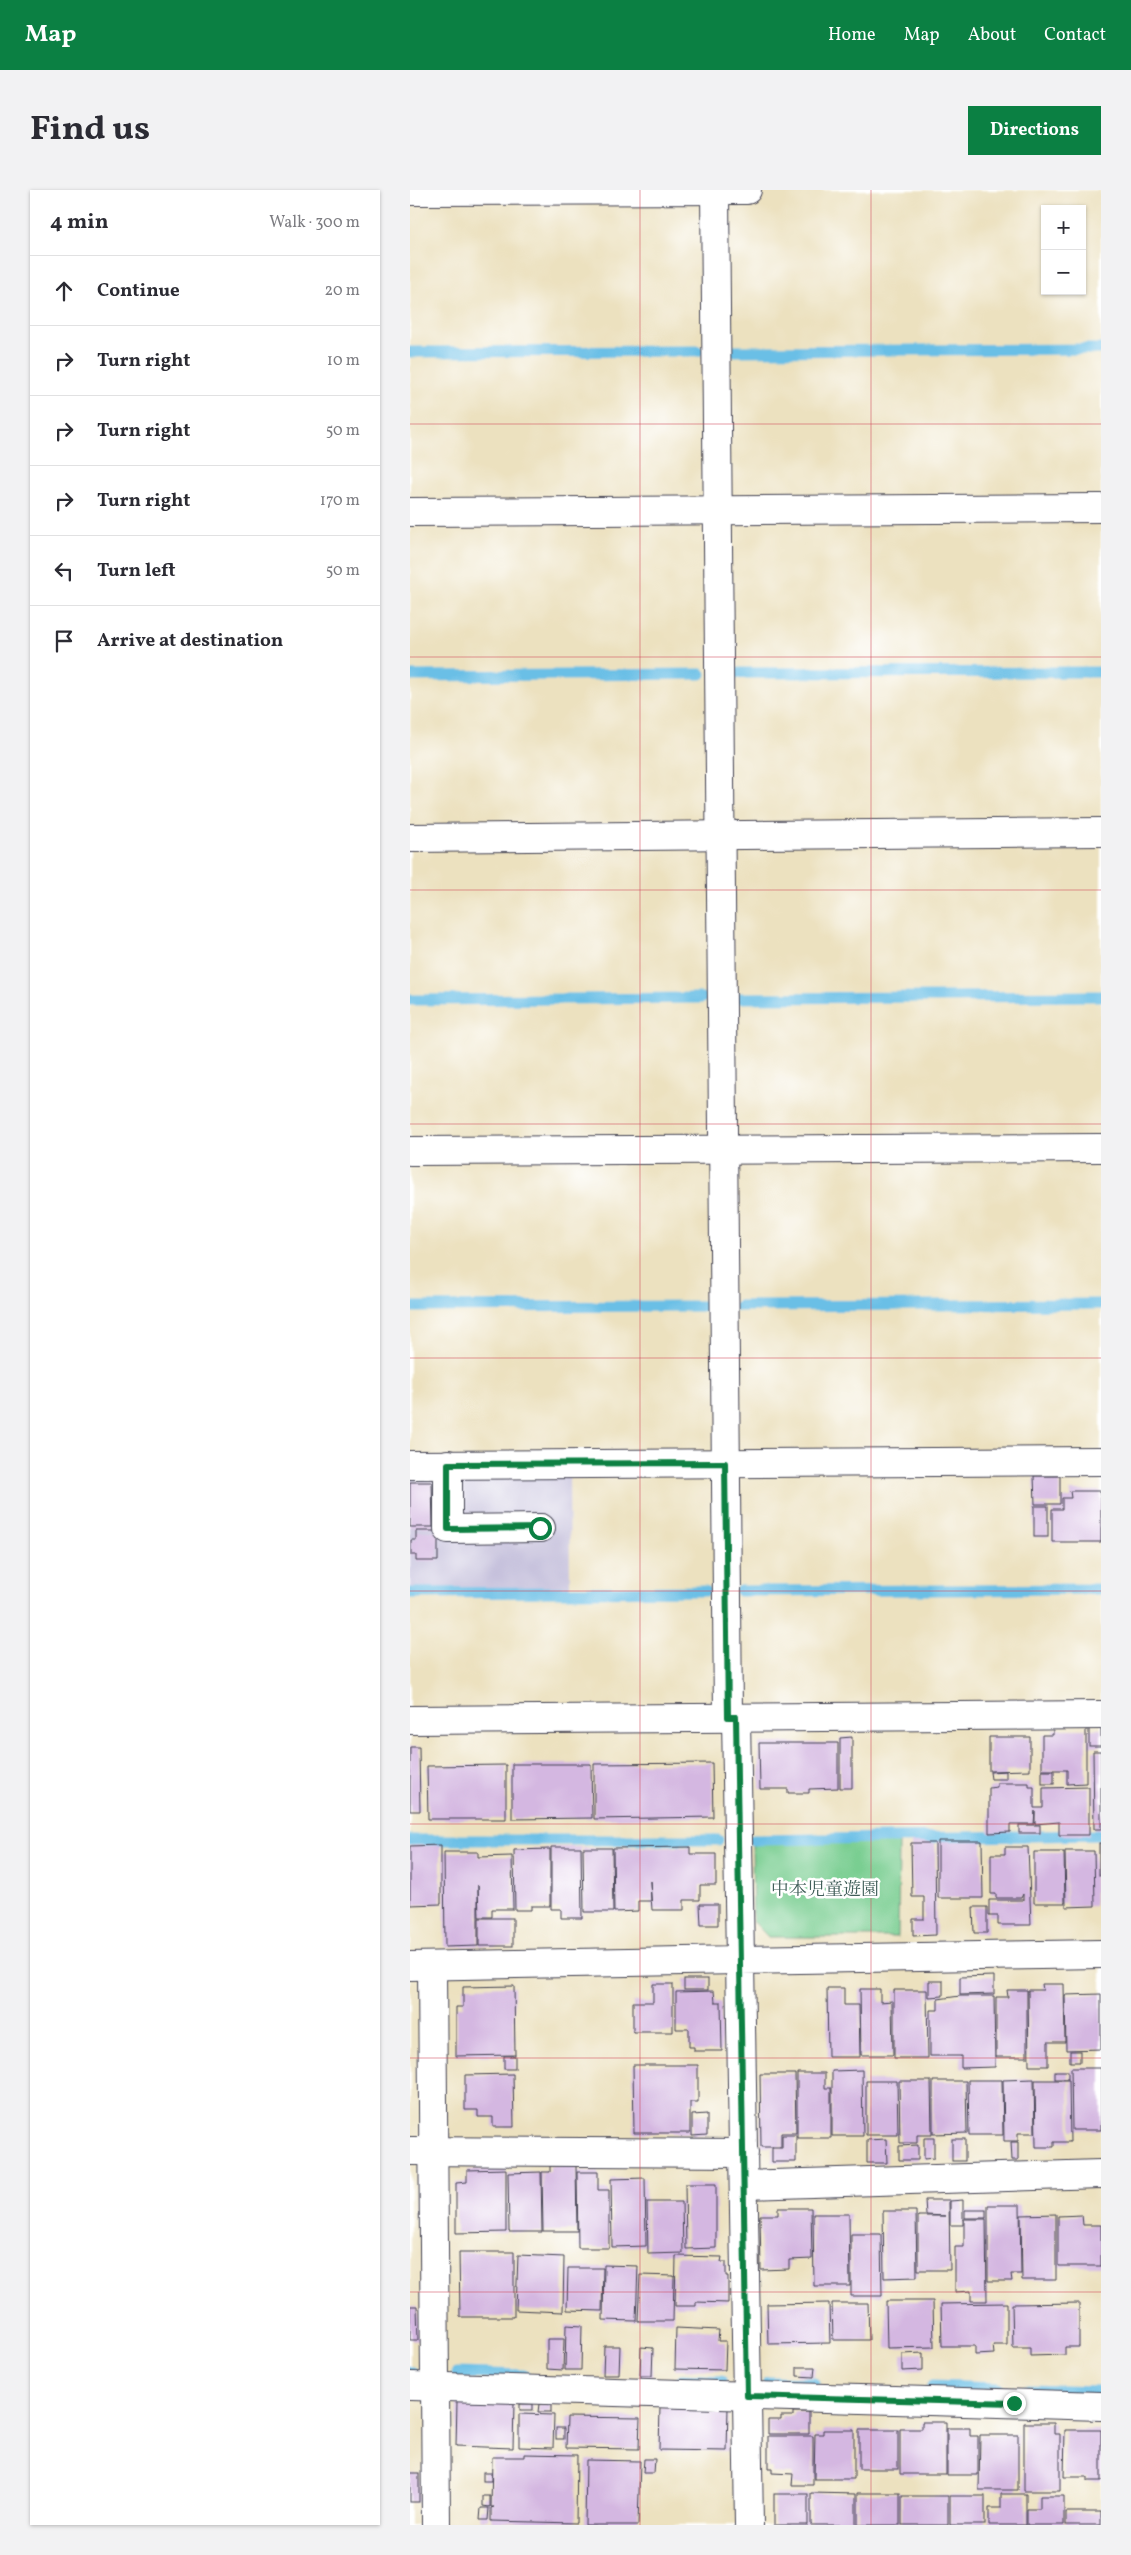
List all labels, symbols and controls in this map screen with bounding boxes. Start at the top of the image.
text: Map [25,18,76,52]
text: Home [828,23,876,48]
text: Map [904,23,940,48]
text: About [968,23,1016,48]
text: Contact [1044,23,1106,48]
text: Find us [30,106,150,154]
button: Directions [968,106,1101,155]
map controls [1041,205,1086,295]
button: + [1041,205,1086,250]
text: 4 min [50,208,109,237]
text: Walk · 300 m [269,212,360,234]
button: − [1041,250,1086,295]
icon: ahead [50,277,78,305]
text: Continue [97,278,180,304]
text: 20 m [325,280,360,302]
icon: right [50,347,78,375]
text: Turn right [97,348,190,374]
text: 10 m [327,350,360,372]
icon: right [50,417,78,445]
text: Turn right [97,418,190,444]
text: 50 m [326,420,360,442]
icon: right [50,487,78,515]
text: Turn right [97,488,190,514]
text: 170 m [320,490,360,512]
icon: left [50,557,78,585]
text: Turn left [97,558,176,584]
text: 50 m [326,560,360,582]
icon: arrive [50,627,78,655]
text: Arrive at destination [97,628,283,654]
route start [529,1517,552,1540]
park label: 中本児童遊園 [771,1878,879,1903]
route end [1003,2392,1026,2415]

